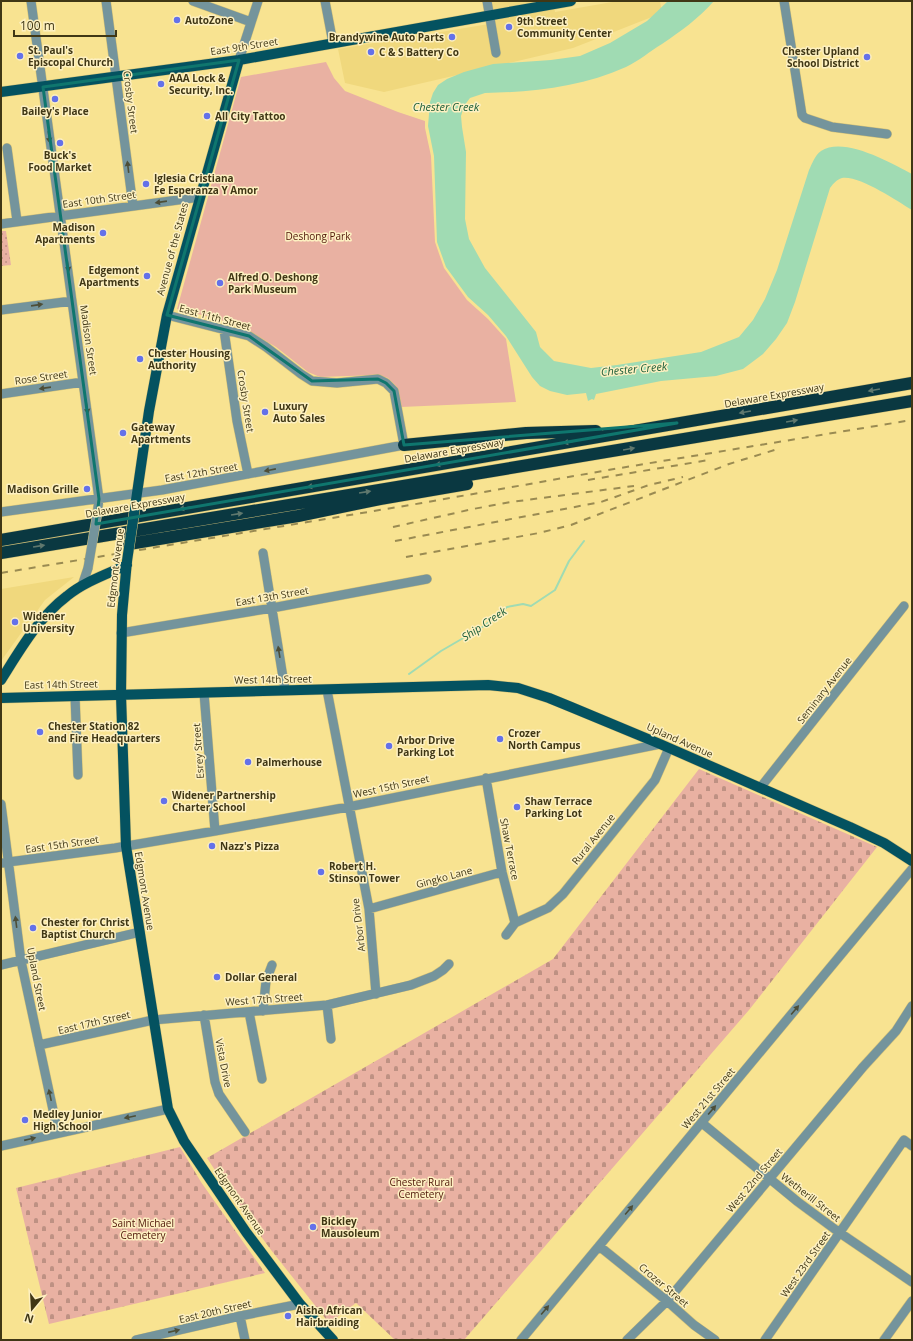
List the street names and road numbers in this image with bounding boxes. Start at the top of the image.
street label: East 9th Street [209,34,279,58]
street label: Crosby Street [120,70,142,134]
street label: East 10th Street [62,187,137,211]
street label: Avenue of the States [153,201,191,297]
street label: East 11th Street [178,301,253,333]
street label: Madison Street [77,304,101,376]
street label: Rose Street [14,366,69,388]
street label: Crosby Street [234,369,258,434]
street label: Delaware Expressway [723,379,826,411]
street label: Delaware Expressway [403,434,506,466]
street label: East 12th Street [163,459,239,485]
street label: Delaware Expressway [84,489,187,521]
street label: Edgmont Avenue [103,527,127,608]
street label: East 13th Street [234,583,310,609]
street label: Seminary Avenue [794,653,855,726]
street label: West 14th Street [234,671,312,687]
street label: East 14th Street [24,676,98,692]
street label: Upland Avenue [645,719,716,761]
street label: Esrey Street [189,722,207,779]
street label: West 15th Street [352,771,431,801]
street label: Rural Avenue [568,810,618,867]
street label: Shaw Terrace [497,817,523,882]
street label: East 15th Street [25,832,100,856]
street label: Edgmont Avenue [132,851,158,932]
street label: Gingko Lane [414,863,474,891]
street label: Arbor Drive [348,897,368,953]
street label: Upland Street [24,946,50,1012]
street label: West 17th Street [225,989,304,1009]
street label: East 17th Street [57,1007,132,1037]
street label: Vista Drive [212,1037,236,1089]
street label: West 21st Street [678,1064,738,1132]
street label: West 22nd Street [723,1145,785,1215]
street label: Edgmont Avenue [211,1164,269,1238]
street label: Wetherill Street [778,1169,844,1225]
street label: West 23rd Street [777,1228,833,1300]
street label: Crozer Street [636,1260,692,1310]
street label: East 20th Street [178,1296,253,1326]

